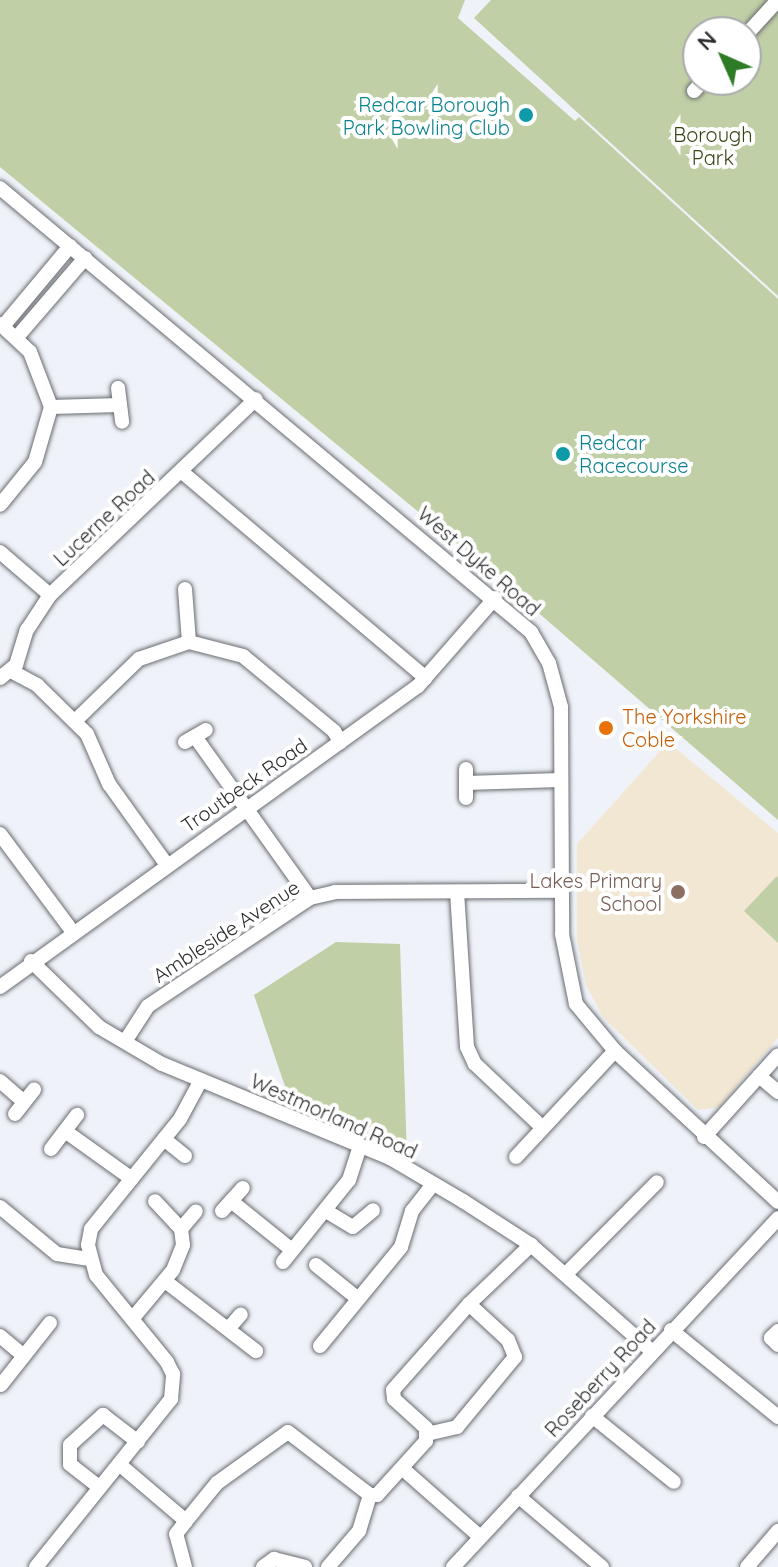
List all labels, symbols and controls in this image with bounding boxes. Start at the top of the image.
north arrow [682,16,762,96]
text: N [691,25,722,56]
place label: Redcar Borough Park Bowling Club [343,92,510,139]
marker: Redcar Borough Park Bowling Club [517,106,535,124]
park label: Borough Park [673,123,753,170]
place label: Redcar Racecourse [579,430,688,477]
marker: Redcar Racecourse [554,445,572,463]
street label: Lucerne Road [49,465,159,571]
street label: West Dyke Road [413,501,545,621]
place label: The Yorkshire Coble [622,704,747,751]
marker: The Yorkshire Coble [597,719,615,737]
street label: Troutbeck Road [177,733,311,837]
place label: Lakes Primary School [530,868,662,915]
street label: Ambleside Avenue [148,875,304,987]
marker: Lakes Primary School [669,883,687,901]
street label: Westmorland Road [247,1068,421,1164]
street label: Roseberry Road [540,1314,660,1442]

